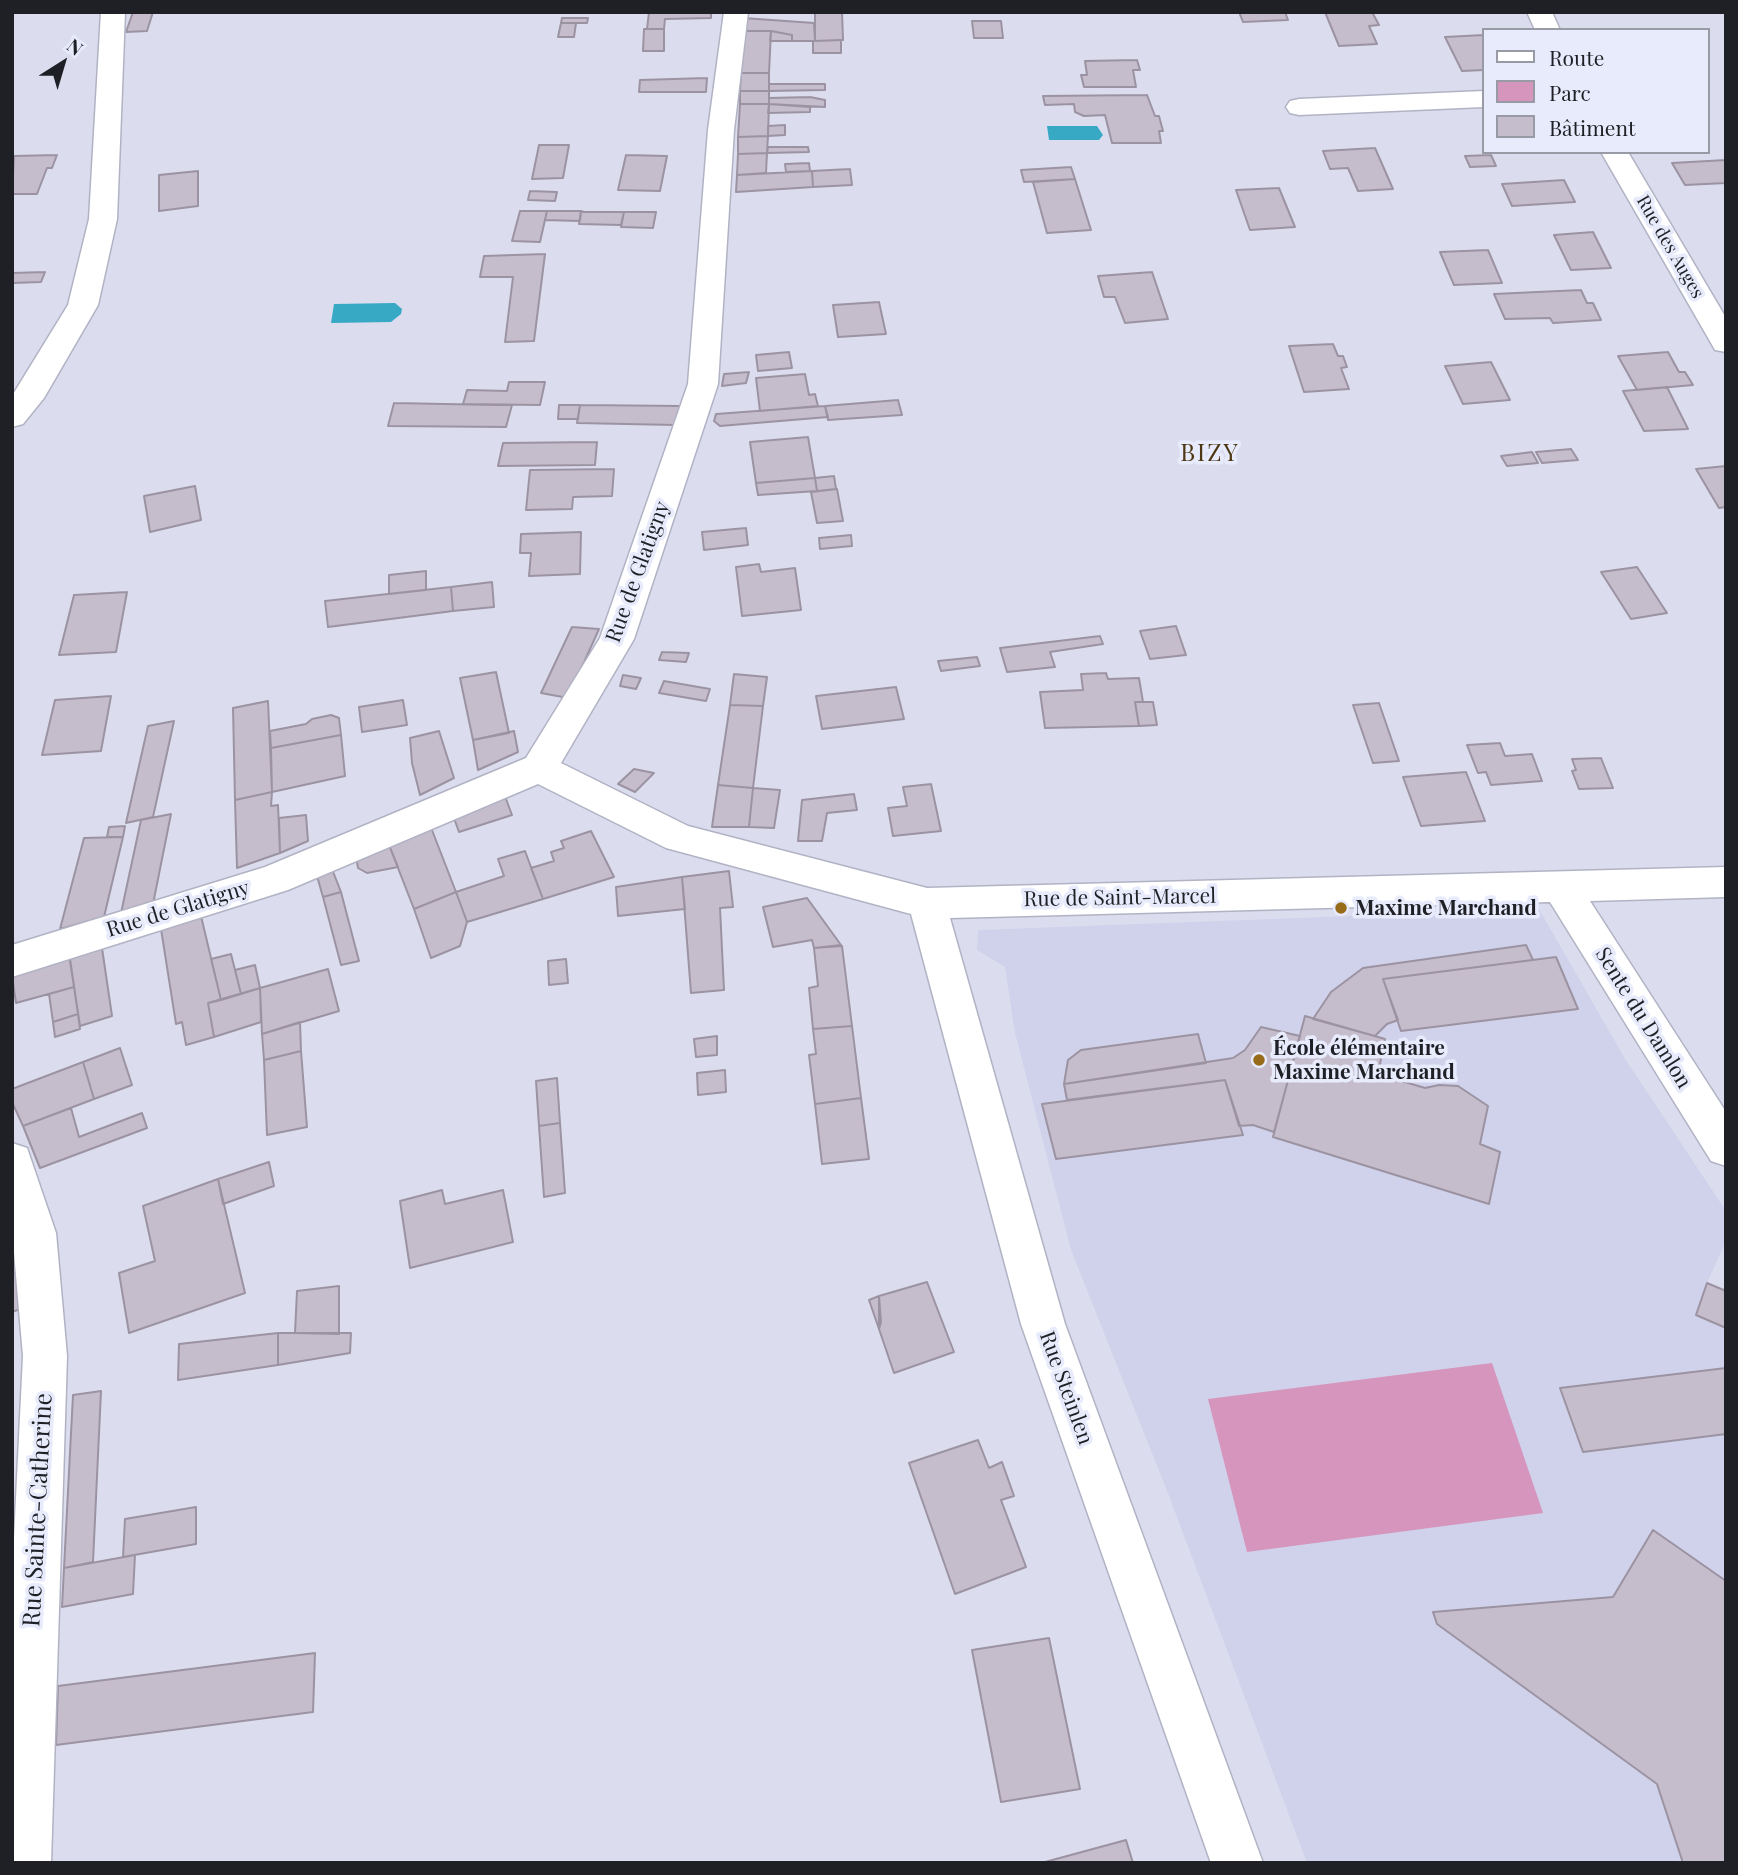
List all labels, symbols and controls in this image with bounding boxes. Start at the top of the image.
north arrow [28,28,98,98]
legend [1482,28,1710,154]
text: N [62,32,89,61]
text: Route [1549,43,1604,71]
text: Parc [1549,78,1591,106]
text: Bâtiment [1549,113,1635,141]
street label: Rue des Auges [1632,192,1708,302]
district label: BIZY [1181,440,1239,468]
street label: Rue de Glatigny [601,498,675,646]
street label: Rue de Glatigny [103,875,253,943]
street label: Rue de Saint-Marcel [1024,884,1216,912]
place label: Maxime Marchand [1355,895,1537,921]
marker: Maxime Marchand [1333,900,1349,916]
street label: Sente du Damlon [1590,943,1696,1093]
place label: École élémentaire Maxime Marchand [1273,1035,1455,1085]
marker: École élémentaire Maxime Marchand [1251,1052,1267,1068]
street label: Rue Steinlen [1034,1328,1098,1448]
street label: Rue Sainte-Catherine [17,1392,59,1628]

